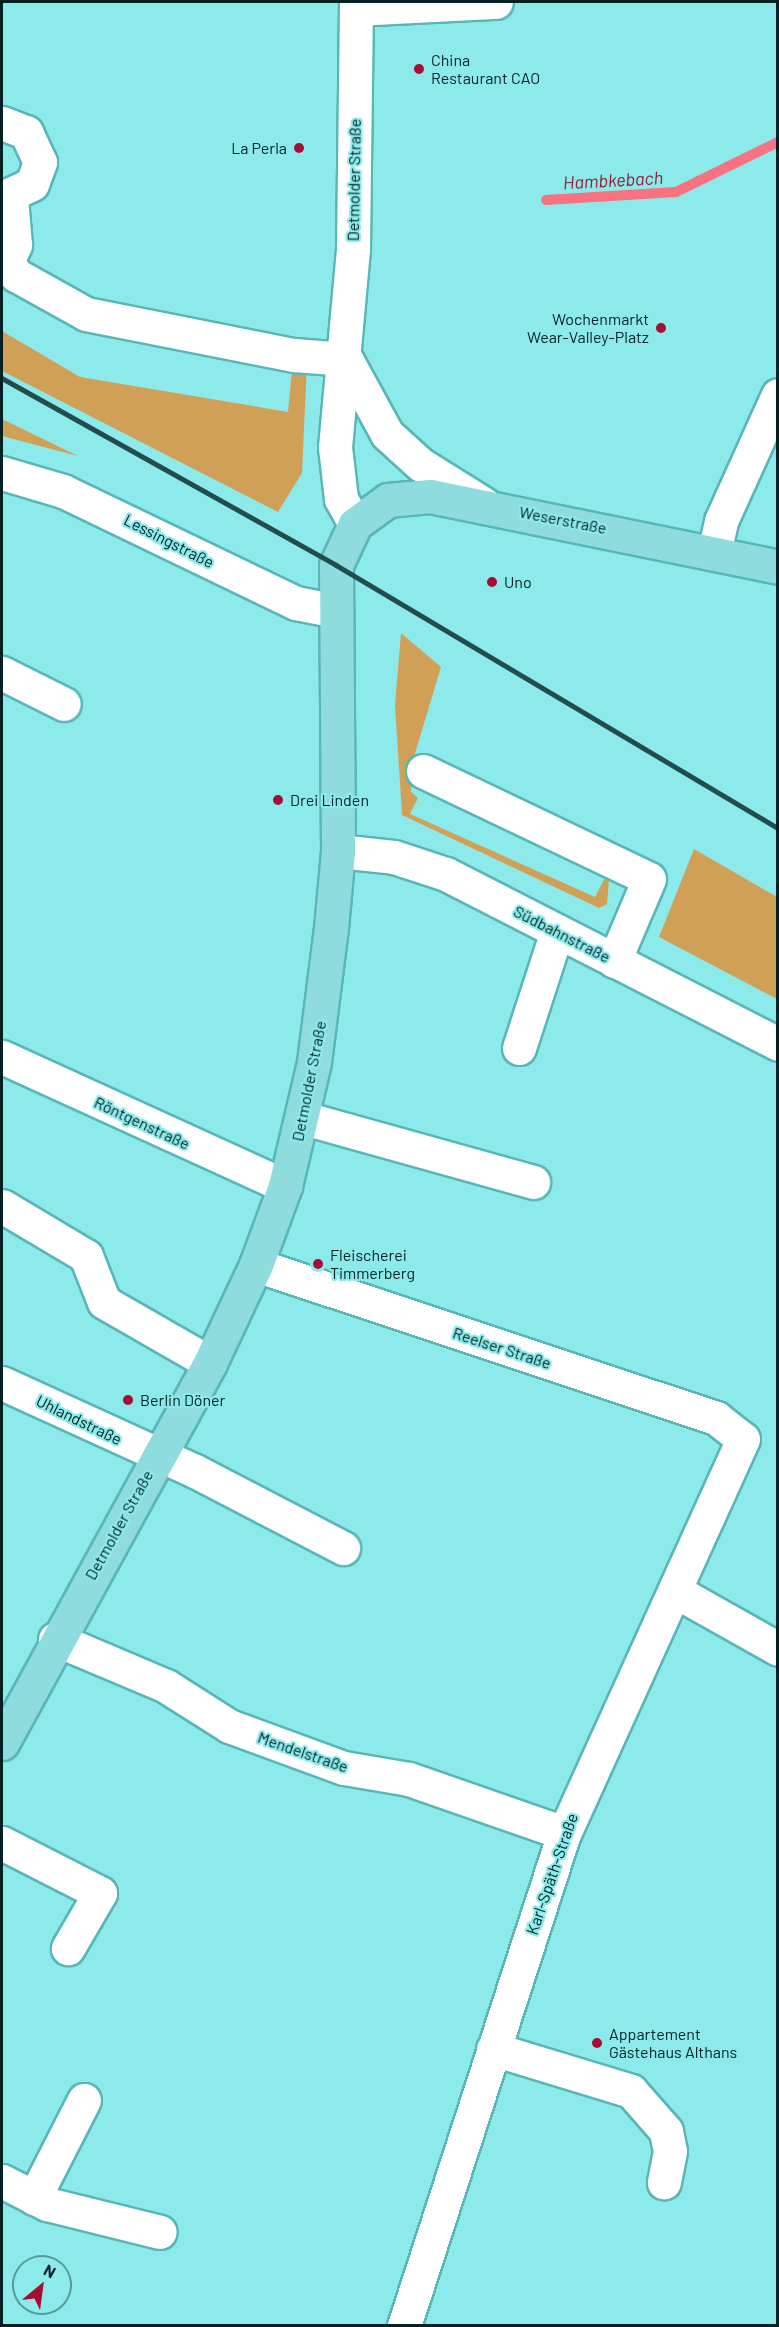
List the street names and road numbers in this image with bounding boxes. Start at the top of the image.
street label: Detmolder Straße [343,119,365,241]
street label: Weserstraße [518,502,608,538]
street label: Lessingstraße [121,510,217,572]
street label: Südbahnstraße [511,901,613,967]
street label: Detmolder Straße [288,1019,330,1143]
street label: Röntgenstraße [91,1092,193,1154]
street label: Reelser Straße [450,1323,554,1373]
street label: Uhlandstraße [33,1391,125,1449]
street label: Detmolder Straße [81,1467,157,1583]
street label: Mendelstraße [255,1728,351,1776]
street label: Karl-Späth-Straße [522,1811,582,1937]

